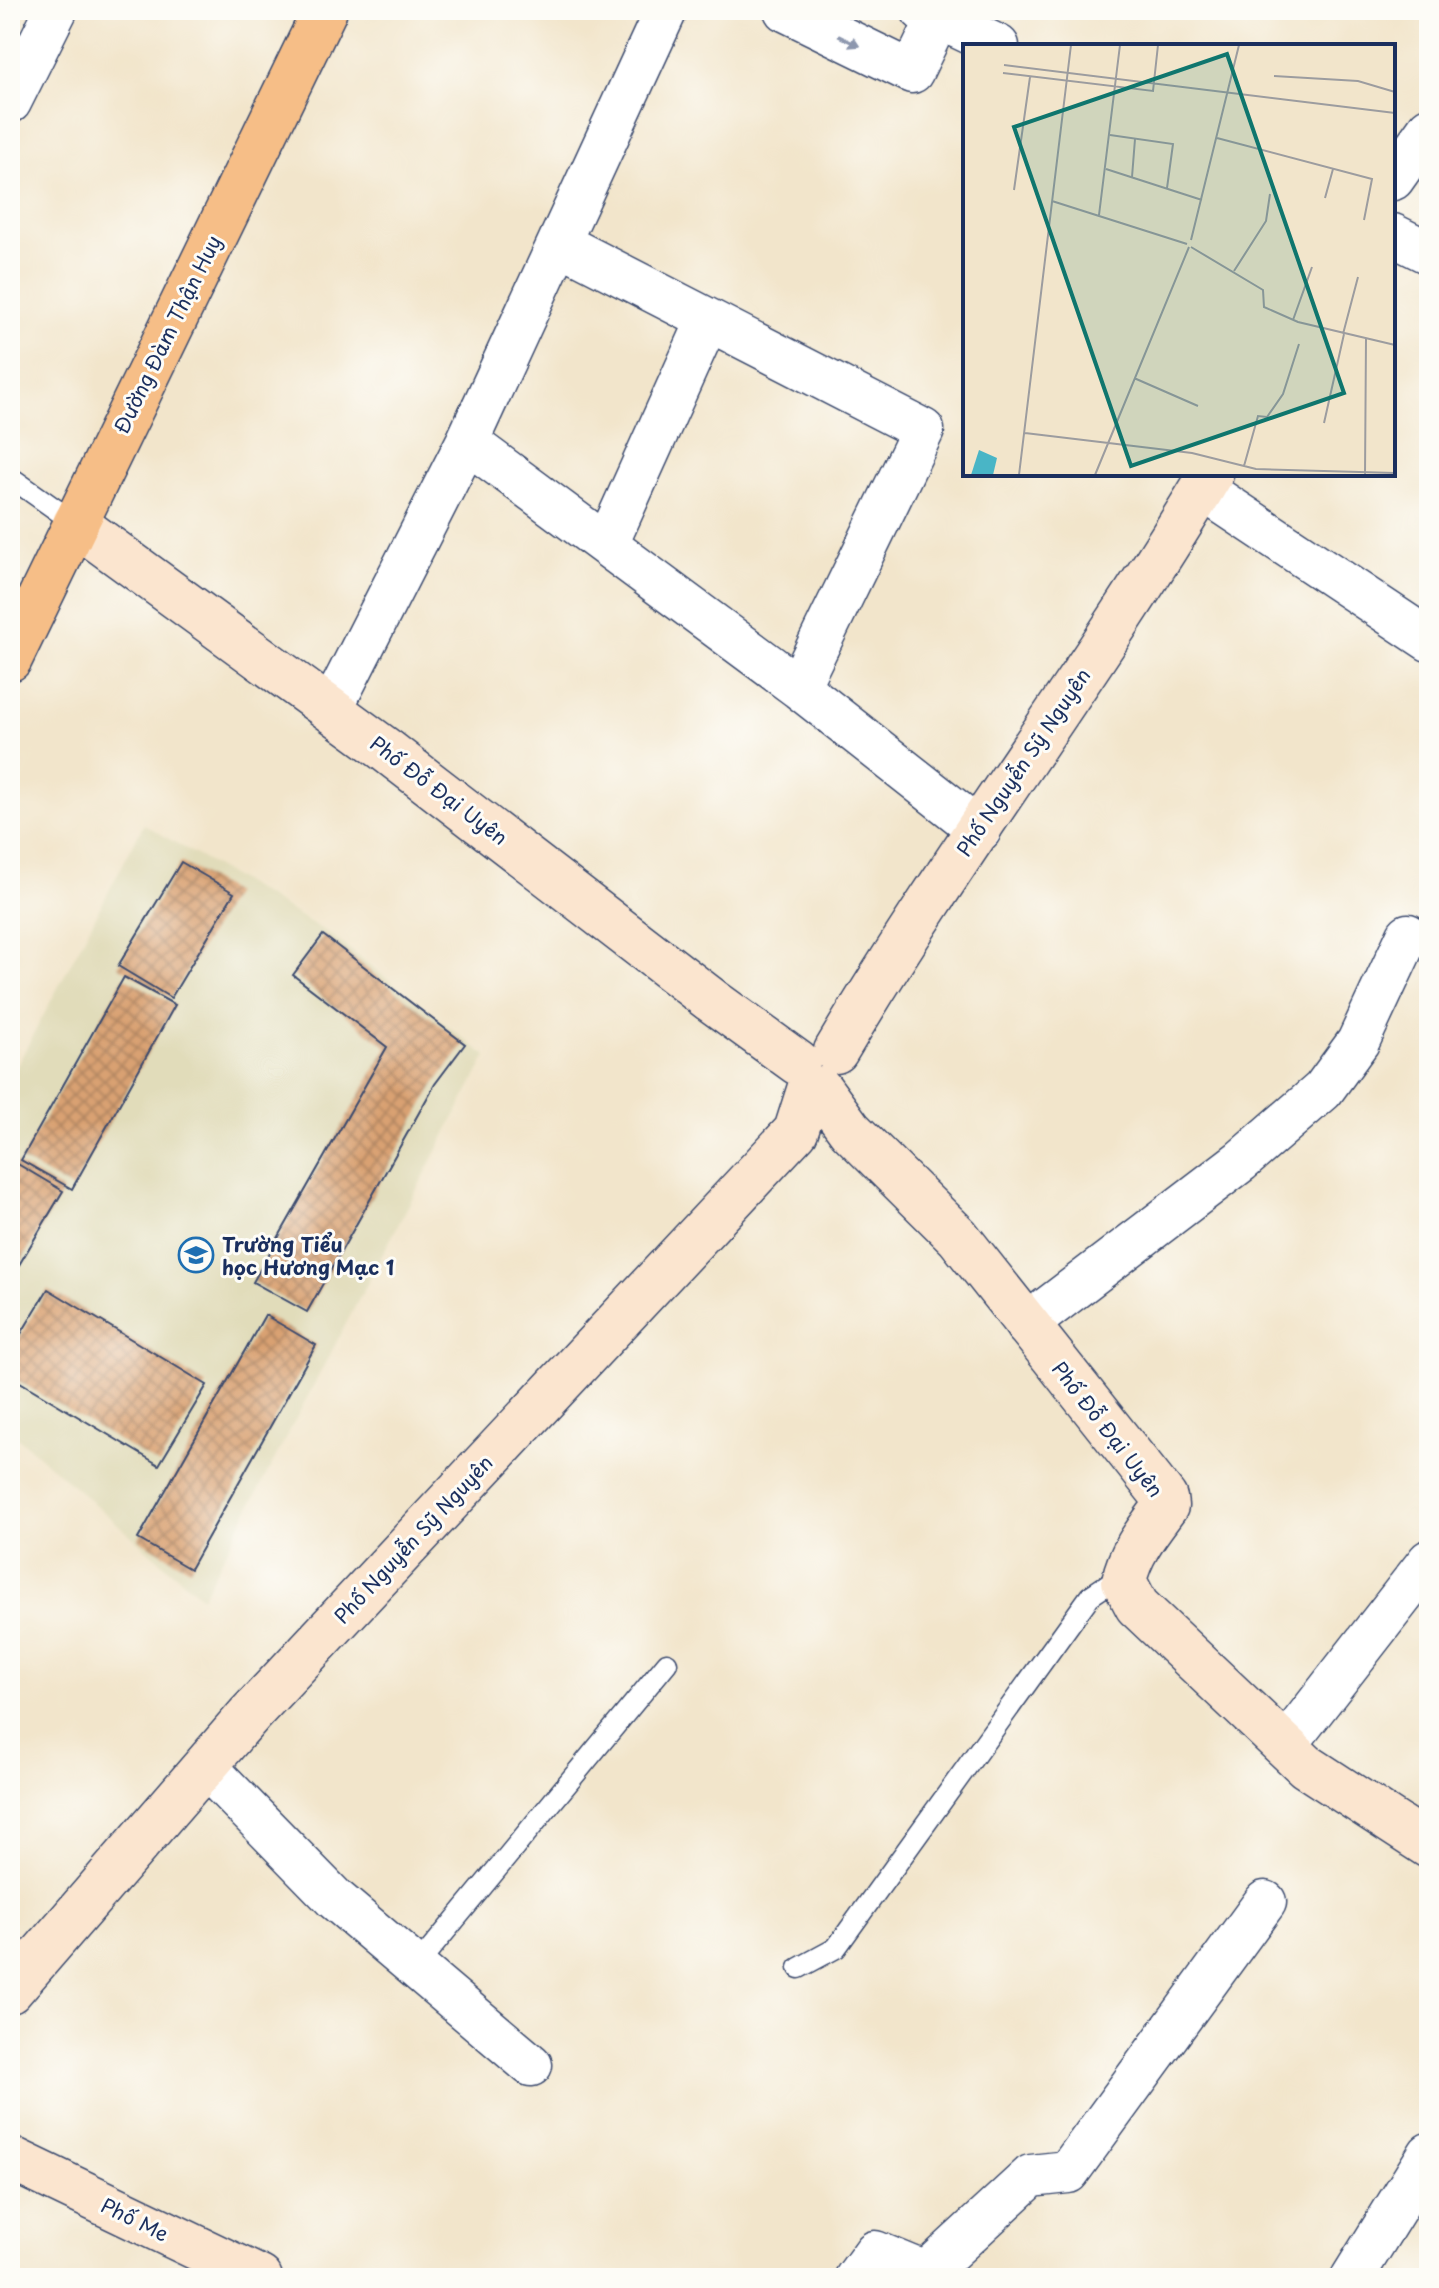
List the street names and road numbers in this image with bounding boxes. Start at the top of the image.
street label: Đường Đàm Thận Huy [106,230,228,438]
street label: Phố Nguyễn Sỹ Nguyên [949,662,1097,862]
street label: Phố Đỗ Đại Uyên [364,728,514,852]
street label: Phố Đỗ Đại Uyên [1045,1355,1171,1503]
street label: Phố Nguyễn Sỹ Nguyên [327,1448,499,1630]
street label: Phố Me [96,2190,174,2248]

